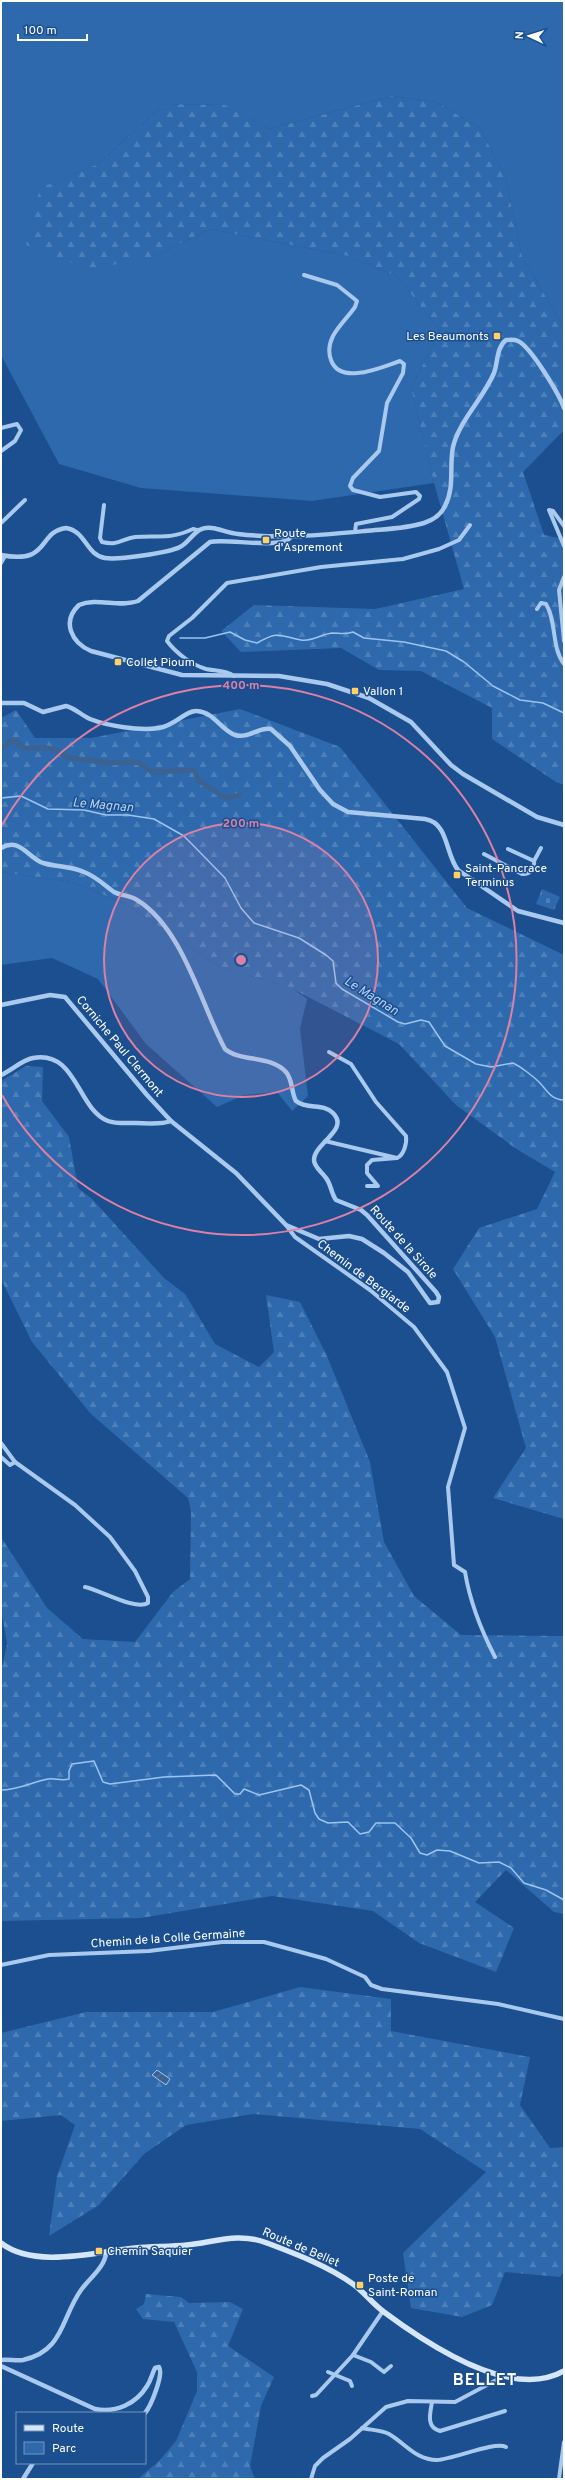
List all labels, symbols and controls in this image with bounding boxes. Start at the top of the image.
scale bar [18,16,87,42]
north arrow [509,16,549,56]
text: 100 m [24,23,57,39]
text: N [513,31,527,40]
place label: Les Beaumonts [406,329,489,345]
marker: Les Beaumonts [492,331,502,341]
place label: Route d'Aspremont [274,526,343,556]
marker: Route d'Aspremont [261,535,271,545]
place label: Collet Pioum [126,655,195,671]
marker: Collet Pioum [113,657,123,667]
text: 400 m [222,678,260,694]
place label: Vallon 1 [363,684,403,700]
marker: Vallon 1 [350,686,360,696]
water label: Le Magnan [72,795,134,817]
text: 200 m [223,816,259,832]
place label: Saint-Pancrace Terminus [465,861,547,891]
marker: Saint-Pancrace Terminus [452,870,462,880]
centre of rings [234,953,248,967]
water label: Le Magnan [341,974,401,1020]
street label: Corniche Paul Clermont [72,993,166,1101]
street label: Route de la Sirole [366,1202,441,1283]
street label: Chemin de Bergiarde [314,1236,413,1317]
street label: Chemin de la Colle Germaine [90,1926,246,1952]
street label: Route de Bellet [260,2224,342,2271]
place label: Chemin Saquier [107,2244,193,2260]
marker: Chemin Saquier [94,2246,104,2256]
place label: Poste de Saint-Roman [368,2271,438,2301]
marker: Poste de Saint-Roman [355,2280,365,2290]
district label: BELLET [453,2371,517,2391]
legend [16,2412,146,2464]
text: Route [52,2421,84,2437]
text: Parc [52,2441,76,2457]

